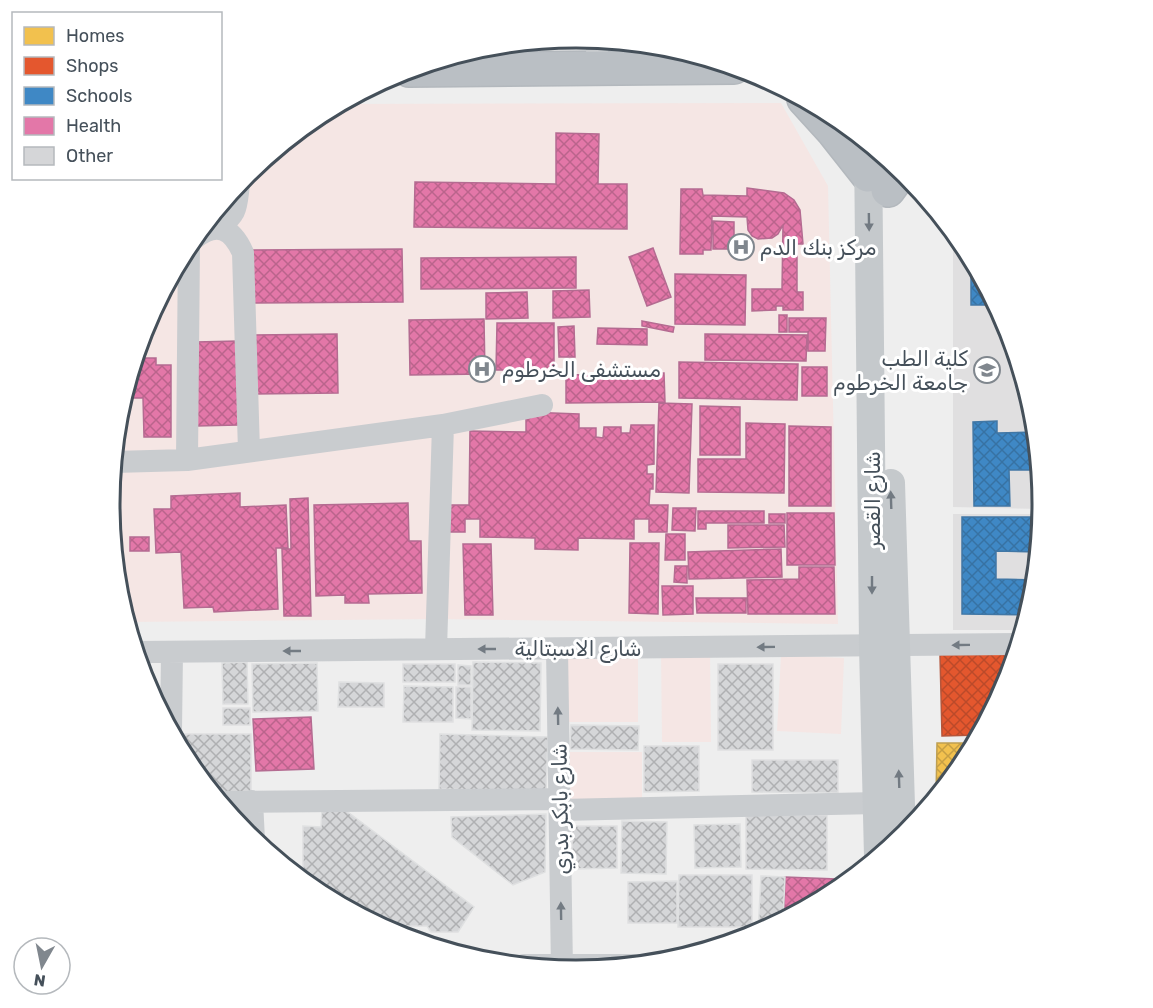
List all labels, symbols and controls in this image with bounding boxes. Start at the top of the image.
legend [12,12,222,180]
text: Homes [66,25,124,47]
text: Shops [66,55,118,77]
text: Schools [66,85,132,107]
text: Health [66,115,121,137]
text: Other [66,145,113,167]
one-way arrow [864,213,874,232]
hospital icon: مركز بنك الدم [726,232,756,262]
place label: مركز بنك الدم [760,235,876,261]
place label: كلية الطب جامعة الخرطوم [833,346,969,396]
hospital icon: مستشفى الخرطوم [467,354,497,384]
school or university icon: كلية الطب جامعة الخرطوم [972,355,1002,385]
place label: مستشفى الخرطوم [502,357,661,383]
street label: شارع القصر [860,451,887,551]
one-way arrow [887,491,896,510]
one-way arrow [867,576,877,595]
street label: شارع الاسبتالية [514,636,642,663]
one-way arrow [951,640,970,650]
one-way arrow [756,642,775,652]
one-way arrow [477,644,496,654]
one-way arrow [282,646,301,656]
one-way arrow [553,706,563,725]
street label: شارع بابكر بدري [546,743,576,875]
one-way arrow [895,770,904,789]
one-way arrow [556,901,566,920]
north arrow [12,936,72,996]
text: N [33,970,47,991]

